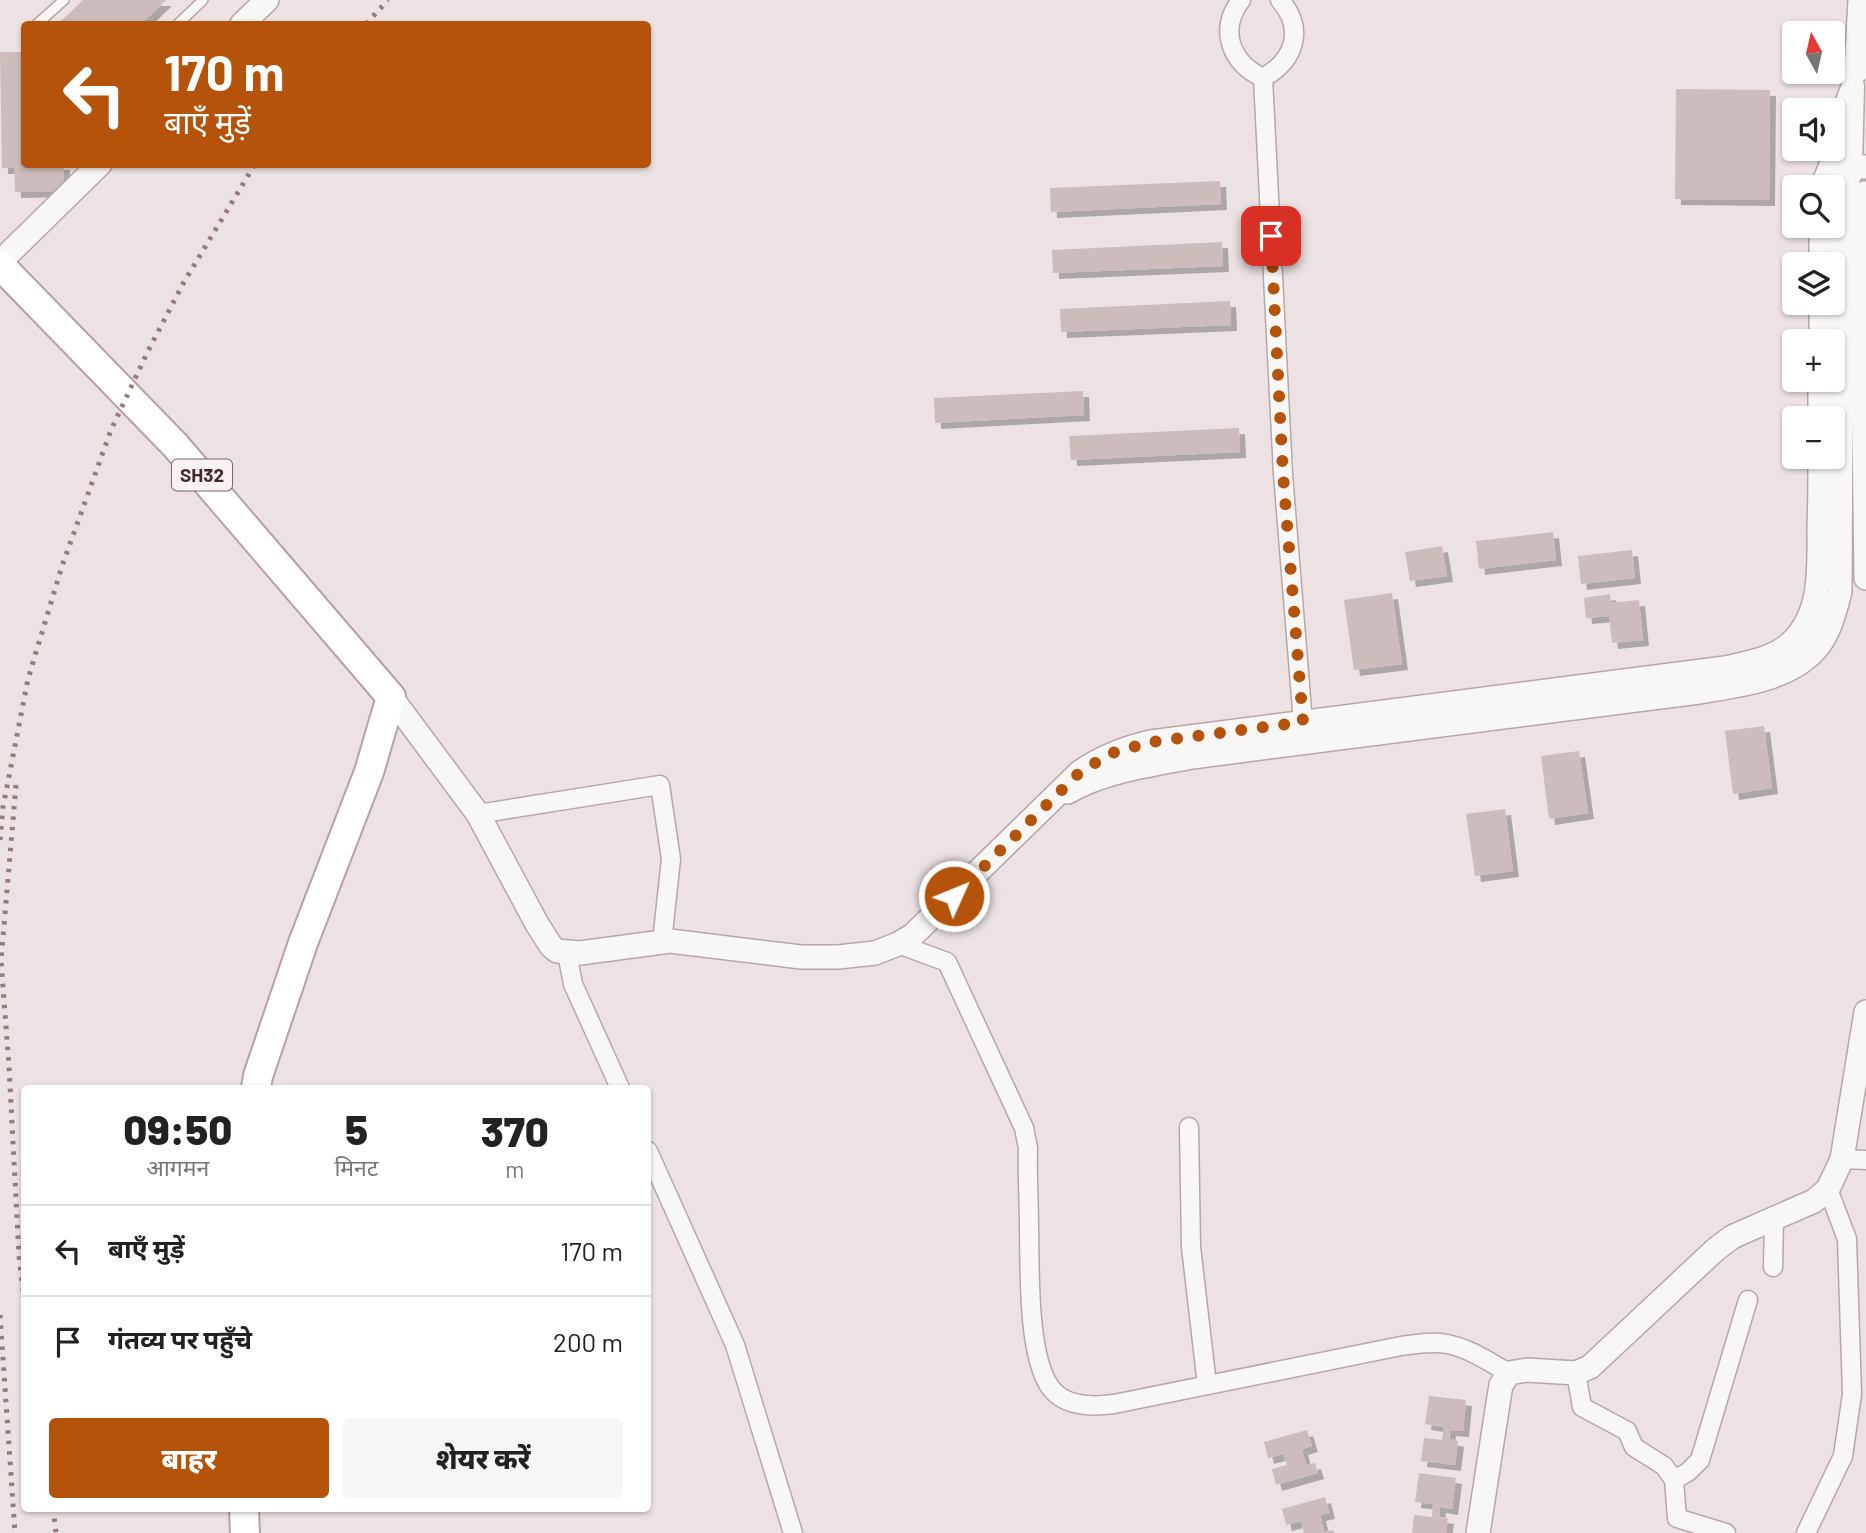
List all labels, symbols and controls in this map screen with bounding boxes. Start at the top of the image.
north arrow [1782,21,1844,84]
map controls [1782,21,1845,469]
text: 170 m [164,42,284,101]
icon: left [49,49,140,140]
button: sound [1782,98,1845,161]
text: बाएँ मुड़ें [164,102,251,140]
button: search [1782,175,1845,238]
pin [1241,206,1301,266]
icon: arrive [1252,217,1290,255]
button: layers [1782,252,1845,315]
button: + [1782,329,1845,392]
button: − [1782,406,1845,469]
road number: SH32 [172,460,232,490]
position arrow [917,859,991,933]
text: 09:50 [123,1103,232,1153]
text: 5 [345,1103,368,1153]
text: 370 [481,1105,549,1155]
text: आगमन [146,1153,209,1181]
text: मिनट [334,1153,378,1181]
text: m [505,1155,524,1183]
icon: left [49,1232,87,1270]
text: बाएँ मुड़ें [108,1232,185,1263]
text: 170 m [560,1235,623,1266]
icon: arrive [49,1323,87,1361]
text: गंतव्य पर पहुँचे [108,1323,252,1354]
text: 200 m [553,1326,623,1357]
button: बाहर [49,1418,329,1498]
button: शेयर करें [343,1418,623,1498]

